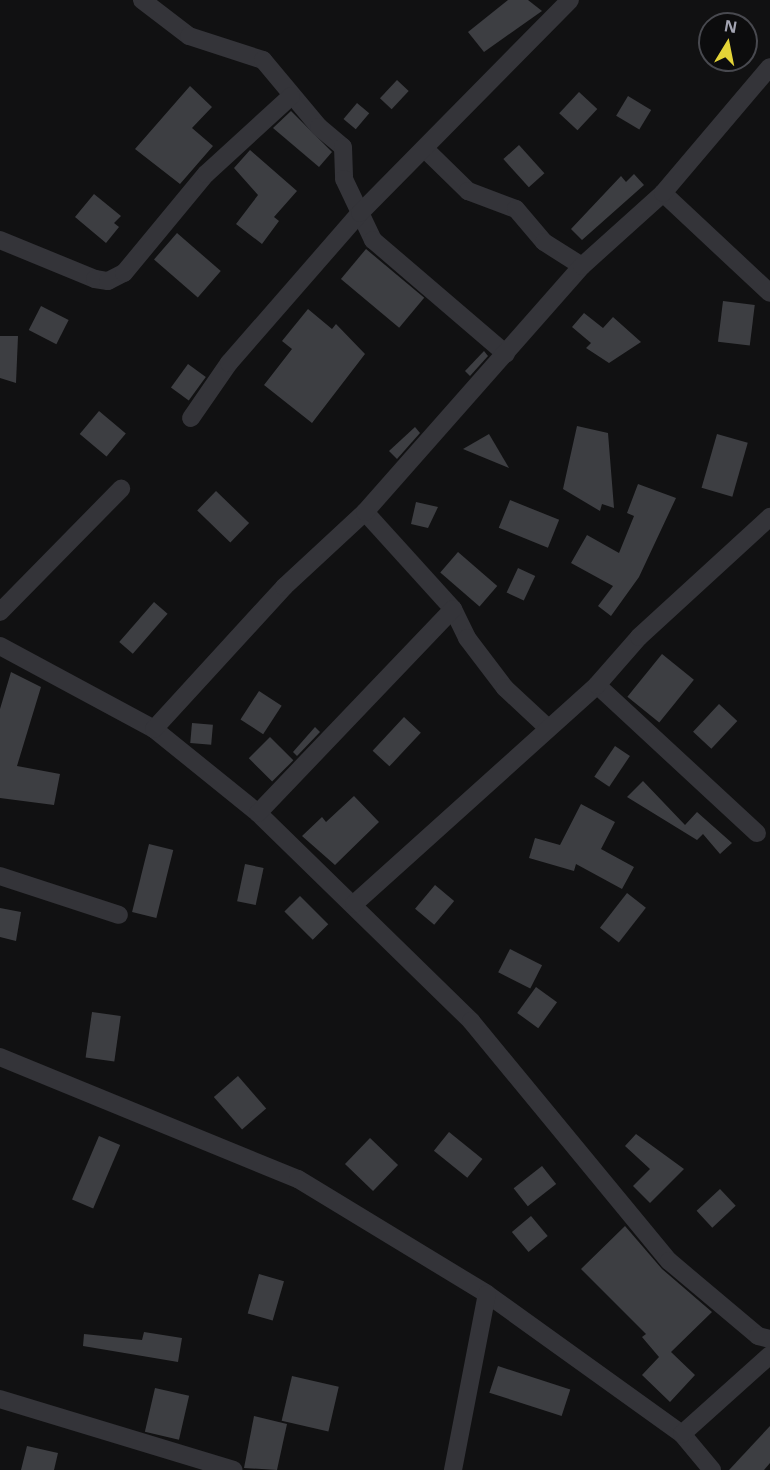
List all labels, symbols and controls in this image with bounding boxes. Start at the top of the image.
north arrow [698,12,758,72]
text: N [722,14,739,38]

